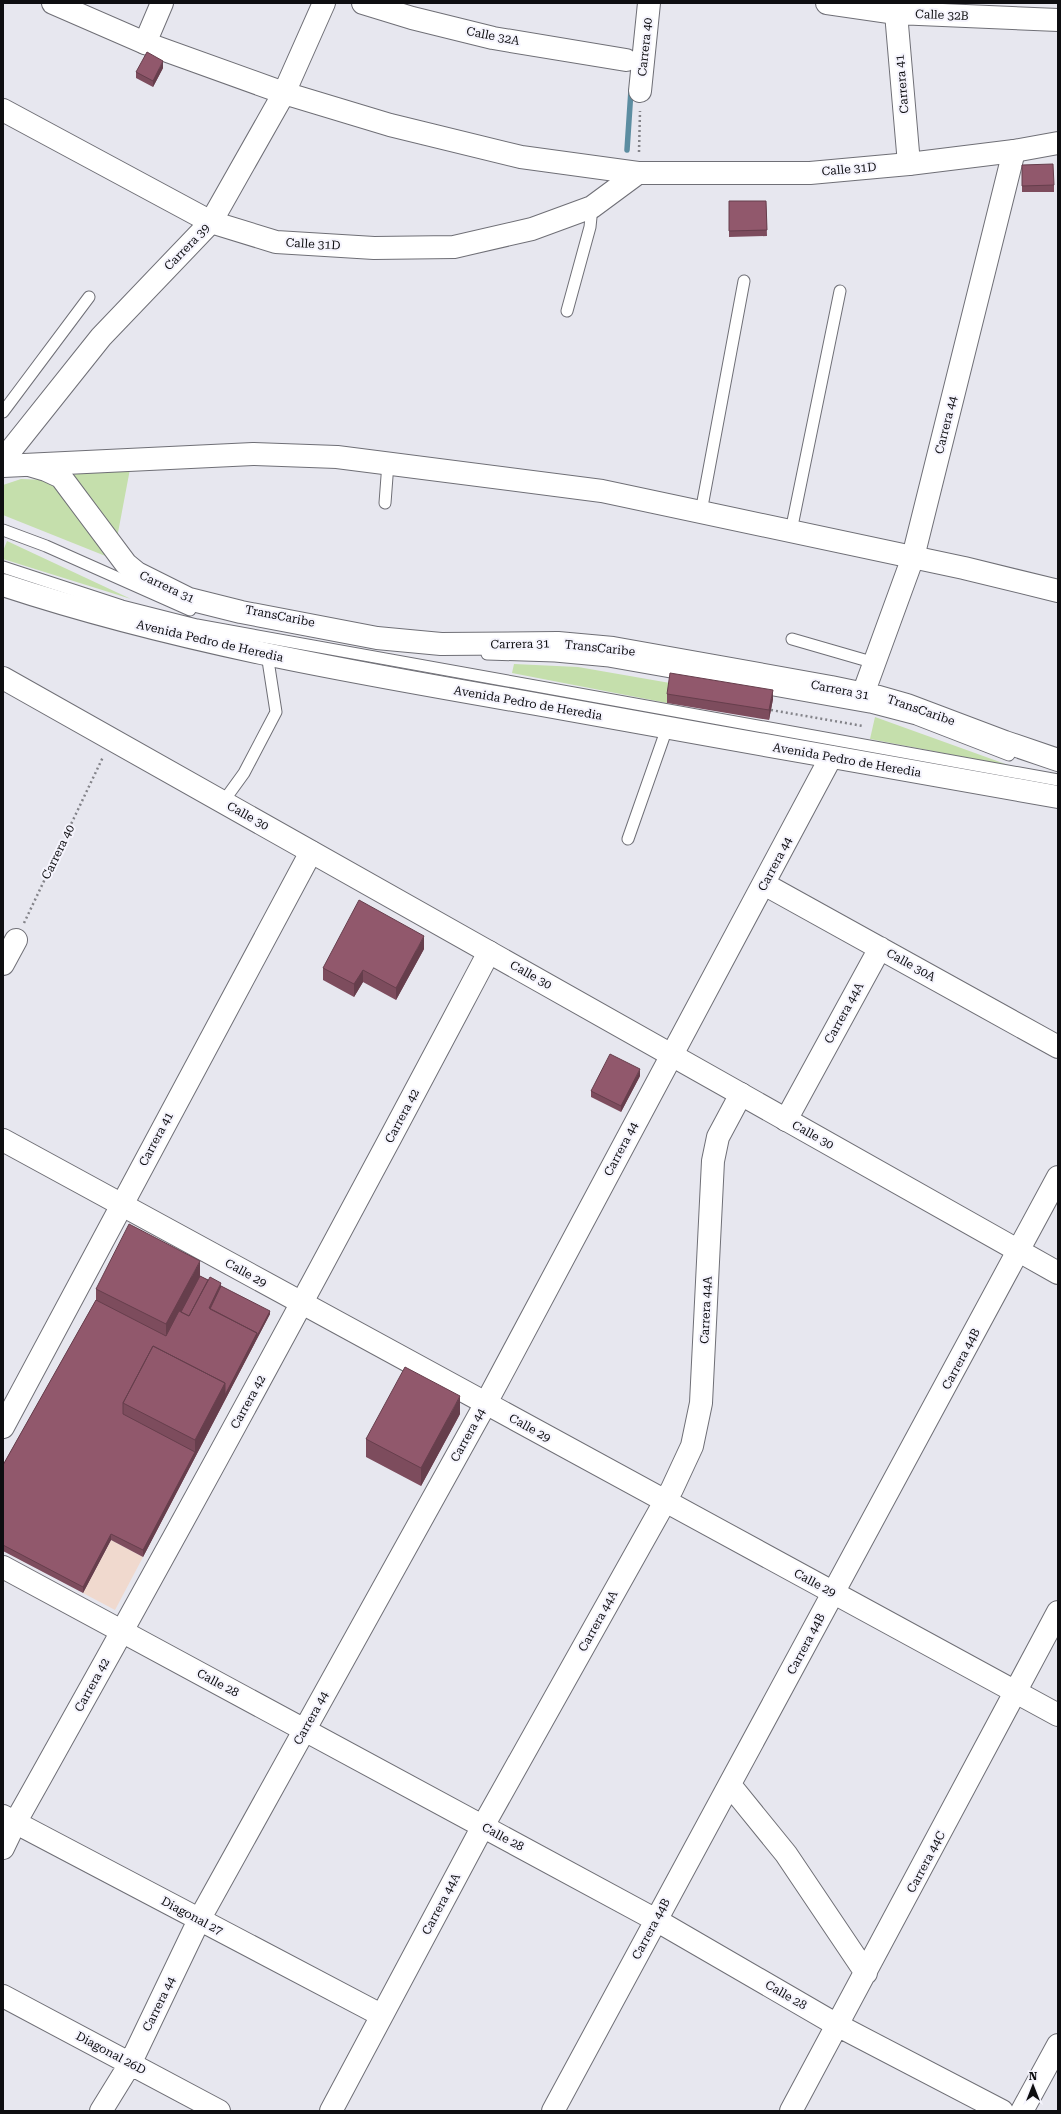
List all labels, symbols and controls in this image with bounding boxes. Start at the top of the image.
street label: Calle 32B [915,7,969,23]
street label: Carrera 40 [635,17,655,77]
street label: Calle 32A [465,24,521,48]
street label: Carrera 41 [892,54,912,114]
street label: Calle 31D [821,160,877,178]
street label: Carrera 39 [161,221,213,273]
street label: Calle 31D [285,236,341,252]
street label: Carrera 44 [932,394,960,455]
street label: Carrera 31 [137,568,197,606]
street label: TransCaribe [244,602,317,630]
street label: Avenida Pedro de Heredia [135,617,285,665]
street label: Carrera 31 [490,636,550,652]
street label: TransCaribe [564,637,636,659]
street label: Carrera 31 [810,677,871,703]
street label: Avenida Pedro de Heredia [453,683,604,723]
street label: TransCaribe [885,692,957,728]
street label: Avenida Pedro de Heredia [772,740,923,780]
street label: Calle 30 [225,799,272,833]
street label: Carrera 40 [39,822,77,882]
street label: Carrera 44 [755,834,795,893]
street label: Calle 30A [884,946,939,985]
street label: Calle 30 [508,958,555,992]
street label: Carrera 44A [821,980,867,1046]
street label: Carrera 42 [382,1086,422,1145]
street label: Carrera 41 [136,1109,176,1168]
street label: Calle 30 [790,1118,837,1152]
street label: Carrera 44 [601,1119,641,1178]
street label: Calle 29 [223,1256,270,1290]
street label: Carrera 44A [697,1275,715,1344]
street label: Carrera 44B [939,1326,983,1392]
street label: Carrera 42 [228,1372,269,1431]
street label: Carrera 44 [448,1405,489,1464]
street label: Calle 29 [507,1411,554,1445]
street label: Calle 29 [792,1566,839,1600]
street label: Carrera 44A [575,1588,621,1654]
street label: Carrera 44B [784,1611,828,1677]
street label: Carrera 42 [72,1655,113,1714]
street label: Calle 28 [195,1666,242,1700]
street label: Carrera 44 [291,1688,332,1747]
street label: Calle 28 [480,1820,527,1854]
street label: Carrera 44C [904,1828,948,1895]
street label: Carrera 44A [419,1870,463,1937]
street label: Diagonal 27 [159,1894,226,1938]
street label: Carrera 44B [629,1896,673,1962]
street label: Carrera 44 [140,1974,178,2034]
street label: Calle 28 [763,1978,809,2013]
street label: Diagonal 26D [74,2029,148,2077]
north arrow [1013,2066,1053,2106]
text: N [1029,2070,1038,2083]

